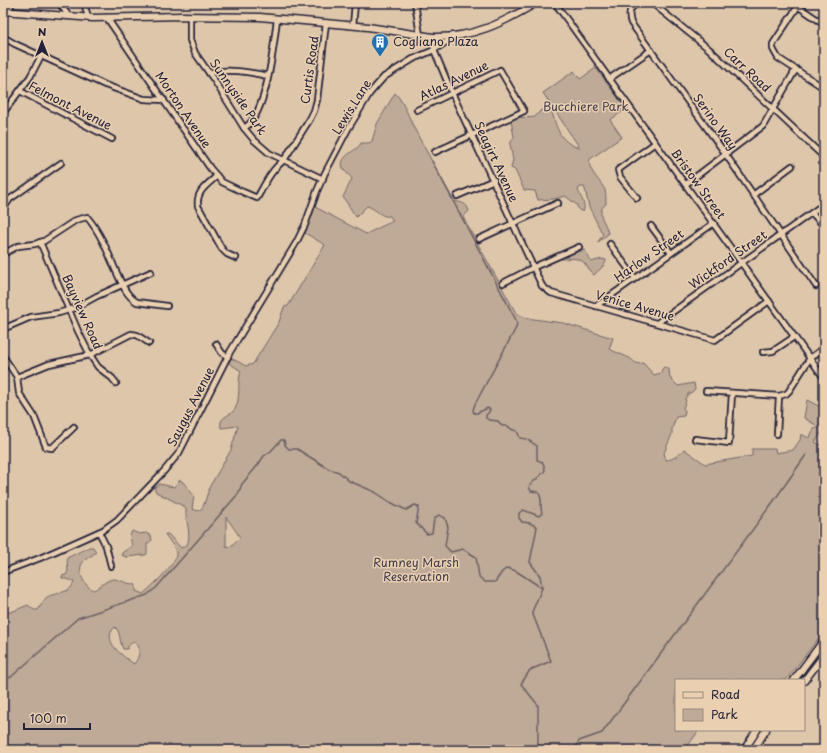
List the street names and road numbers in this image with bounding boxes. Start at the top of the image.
street label: Curtis Road [295,35,323,105]
street label: Carr Road [720,43,775,96]
street label: Sunnyside Park [206,55,272,138]
street label: Atlas Avenue [416,55,492,105]
street label: Morton Avenue [152,68,216,152]
street label: Lewis Lane [327,75,375,138]
street label: Felmont Avenue [26,76,116,134]
street label: Serino Way [689,90,742,153]
street label: Seagirt Avenue [470,118,524,205]
street label: Bristow Street [667,145,731,223]
street label: Harlow Street [610,224,687,286]
street label: Wickford Street [685,225,770,293]
street label: Bayview Road [58,271,108,352]
street label: Venice Avenue [594,285,677,325]
street label: Saugus Avenue [162,363,218,450]

